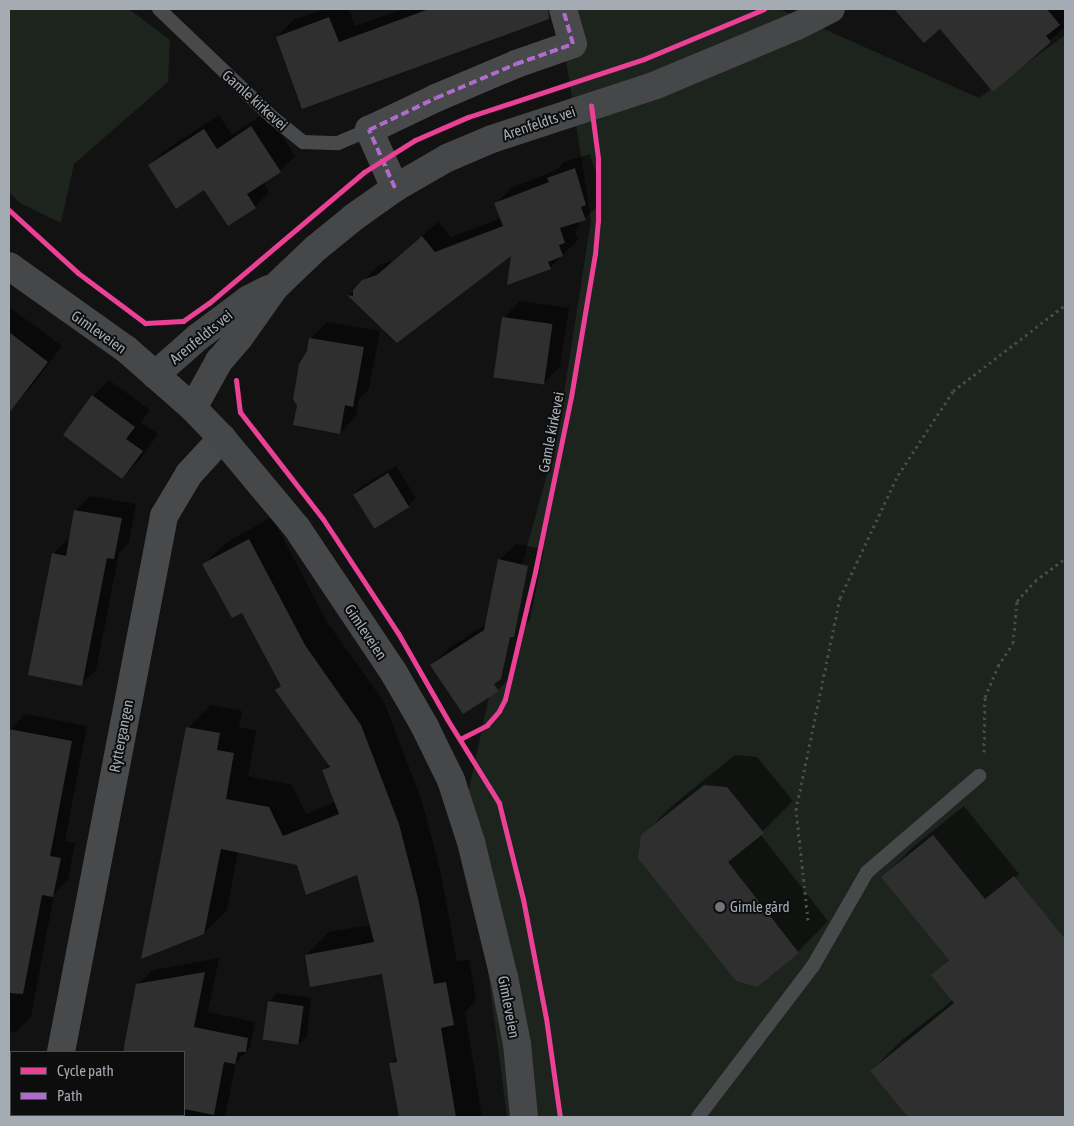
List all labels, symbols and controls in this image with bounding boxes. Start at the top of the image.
street label: Gamle kirkevei [219,66,291,134]
street label: Arenfeldts vei [500,102,578,144]
street label: Arenfeldts vei [166,306,236,368]
street label: Gimleveien [68,307,130,357]
street label: Gamle kirkevei [534,390,568,474]
street label: Gimleveien [341,601,391,663]
street label: Ryttergangen [105,698,137,774]
place label: Gimle gård [730,898,790,916]
marker: Gimle gård [714,901,726,913]
street label: Gimleveien [494,974,524,1040]
legend [10,1051,185,1116]
text: Cycle path [57,1062,114,1079]
text: Path [57,1087,83,1104]

